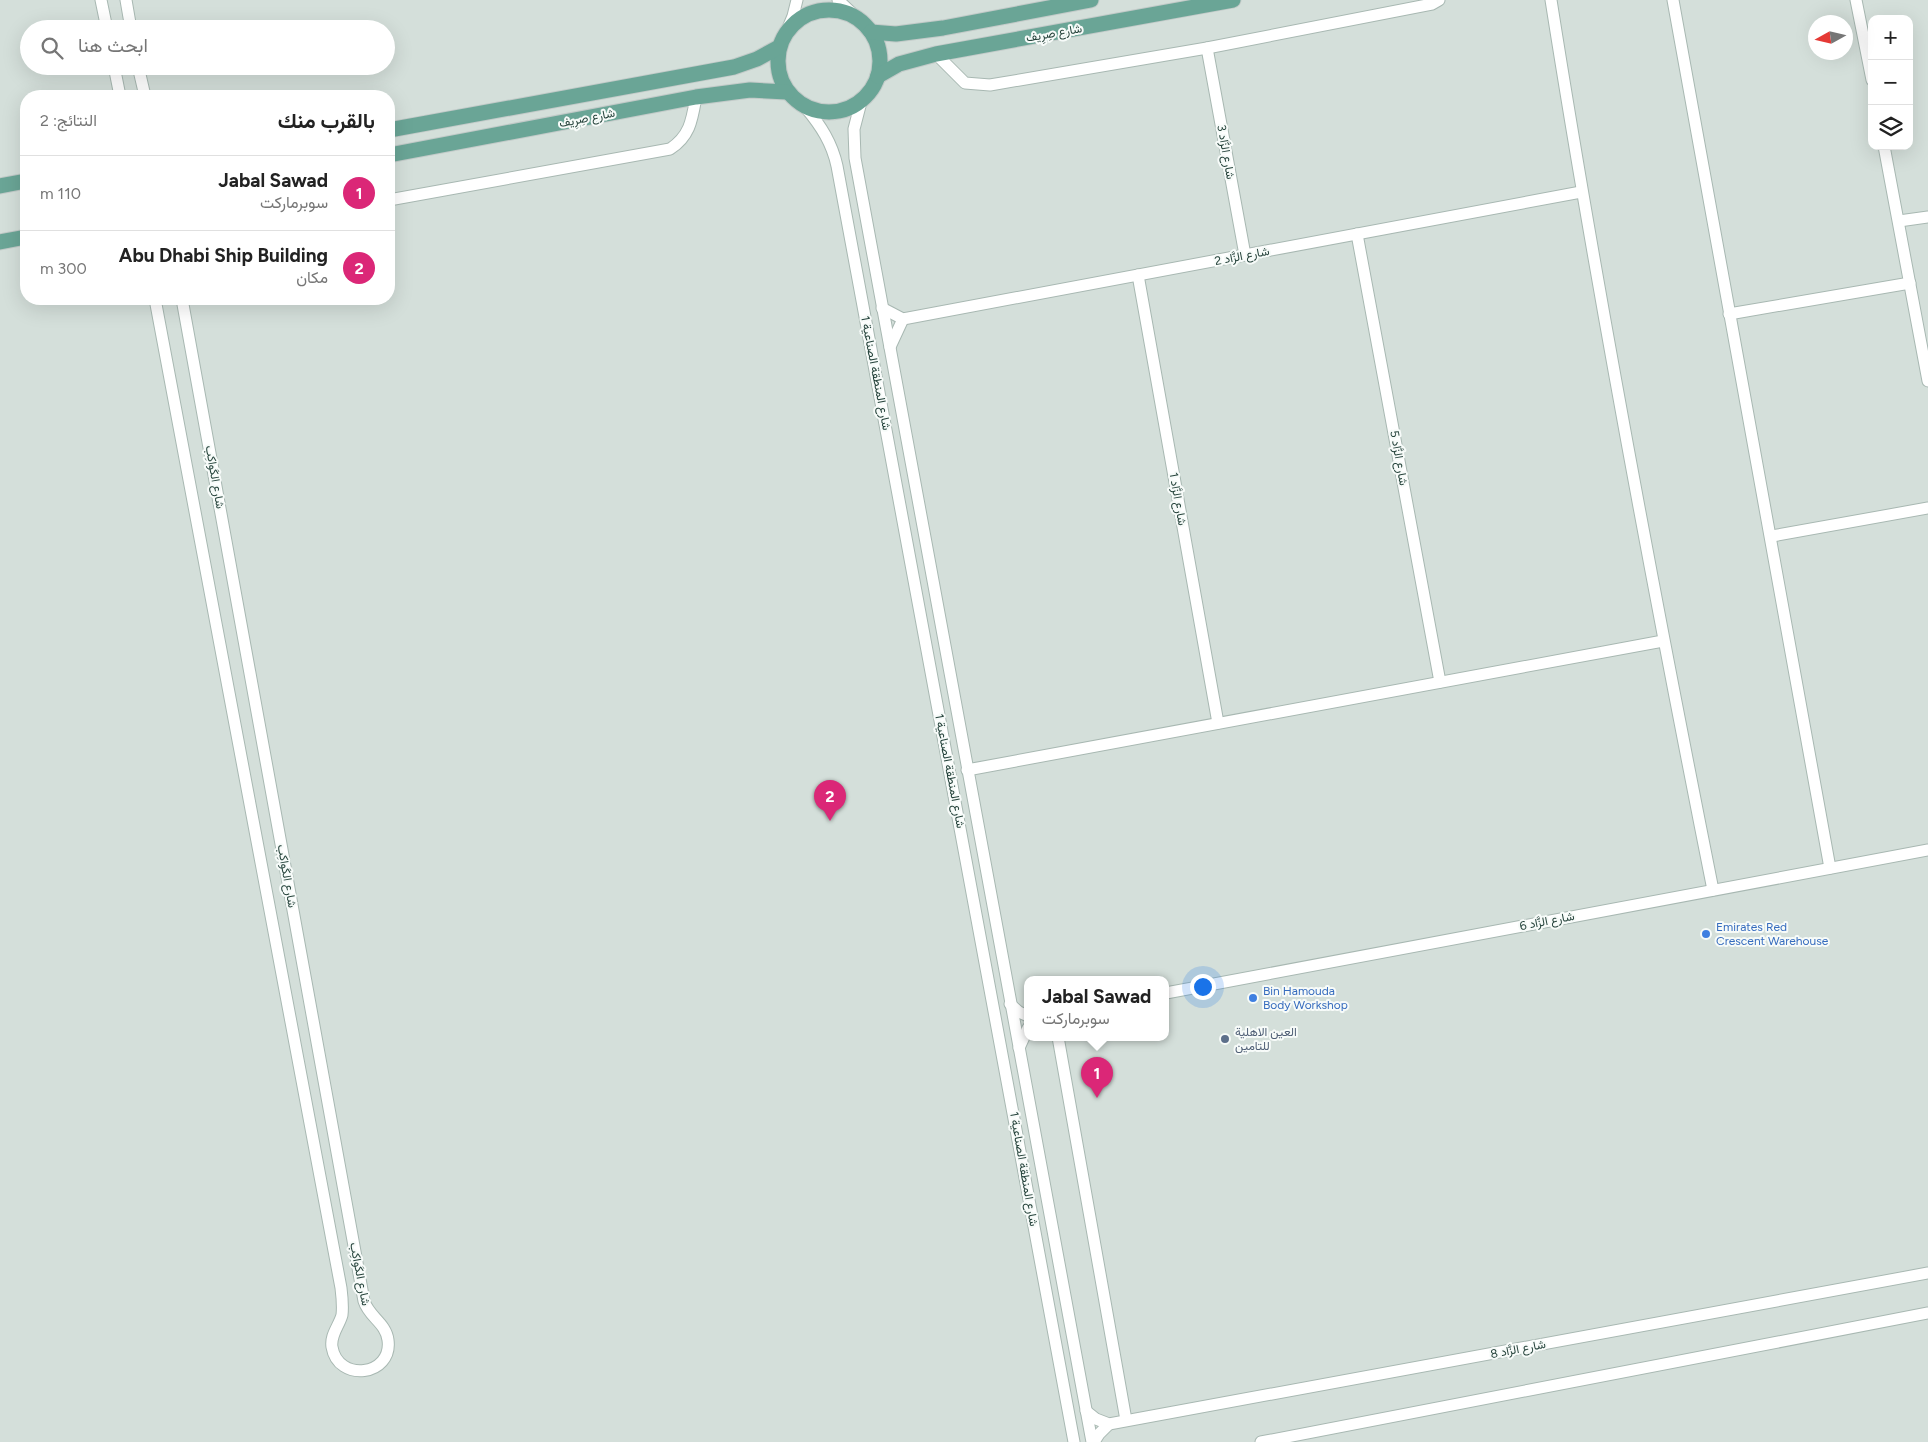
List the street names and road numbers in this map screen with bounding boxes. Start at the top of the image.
street label: شارع صِرِيف [1025,21,1083,47]
street label: شارع صِرِيف [558,106,617,132]
street label: شارع الزَّاد 3 [1212,124,1238,181]
street label: شارع الزَّاد 2 [1213,244,1271,270]
street label: شارع المنطقة الصناعية 1 [856,315,894,432]
street label: شارع الزَّاد 5 [1385,429,1411,487]
street label: شارع الكَواكِب [201,444,227,510]
street label: شارع الزَّاد 1 [1164,471,1190,527]
street label: شارع المنطقة الصناعية 1 [930,713,968,830]
street label: شارع الكَواكِب [273,843,299,909]
street label: شارع الزَّاد 6 [1518,909,1576,935]
street label: شارع المنطقة الصناعية 1 [1005,1111,1041,1228]
street label: شارع الكَواكِب [345,1241,373,1307]
street label: شارع الزَّاد 8 [1489,1337,1547,1363]

